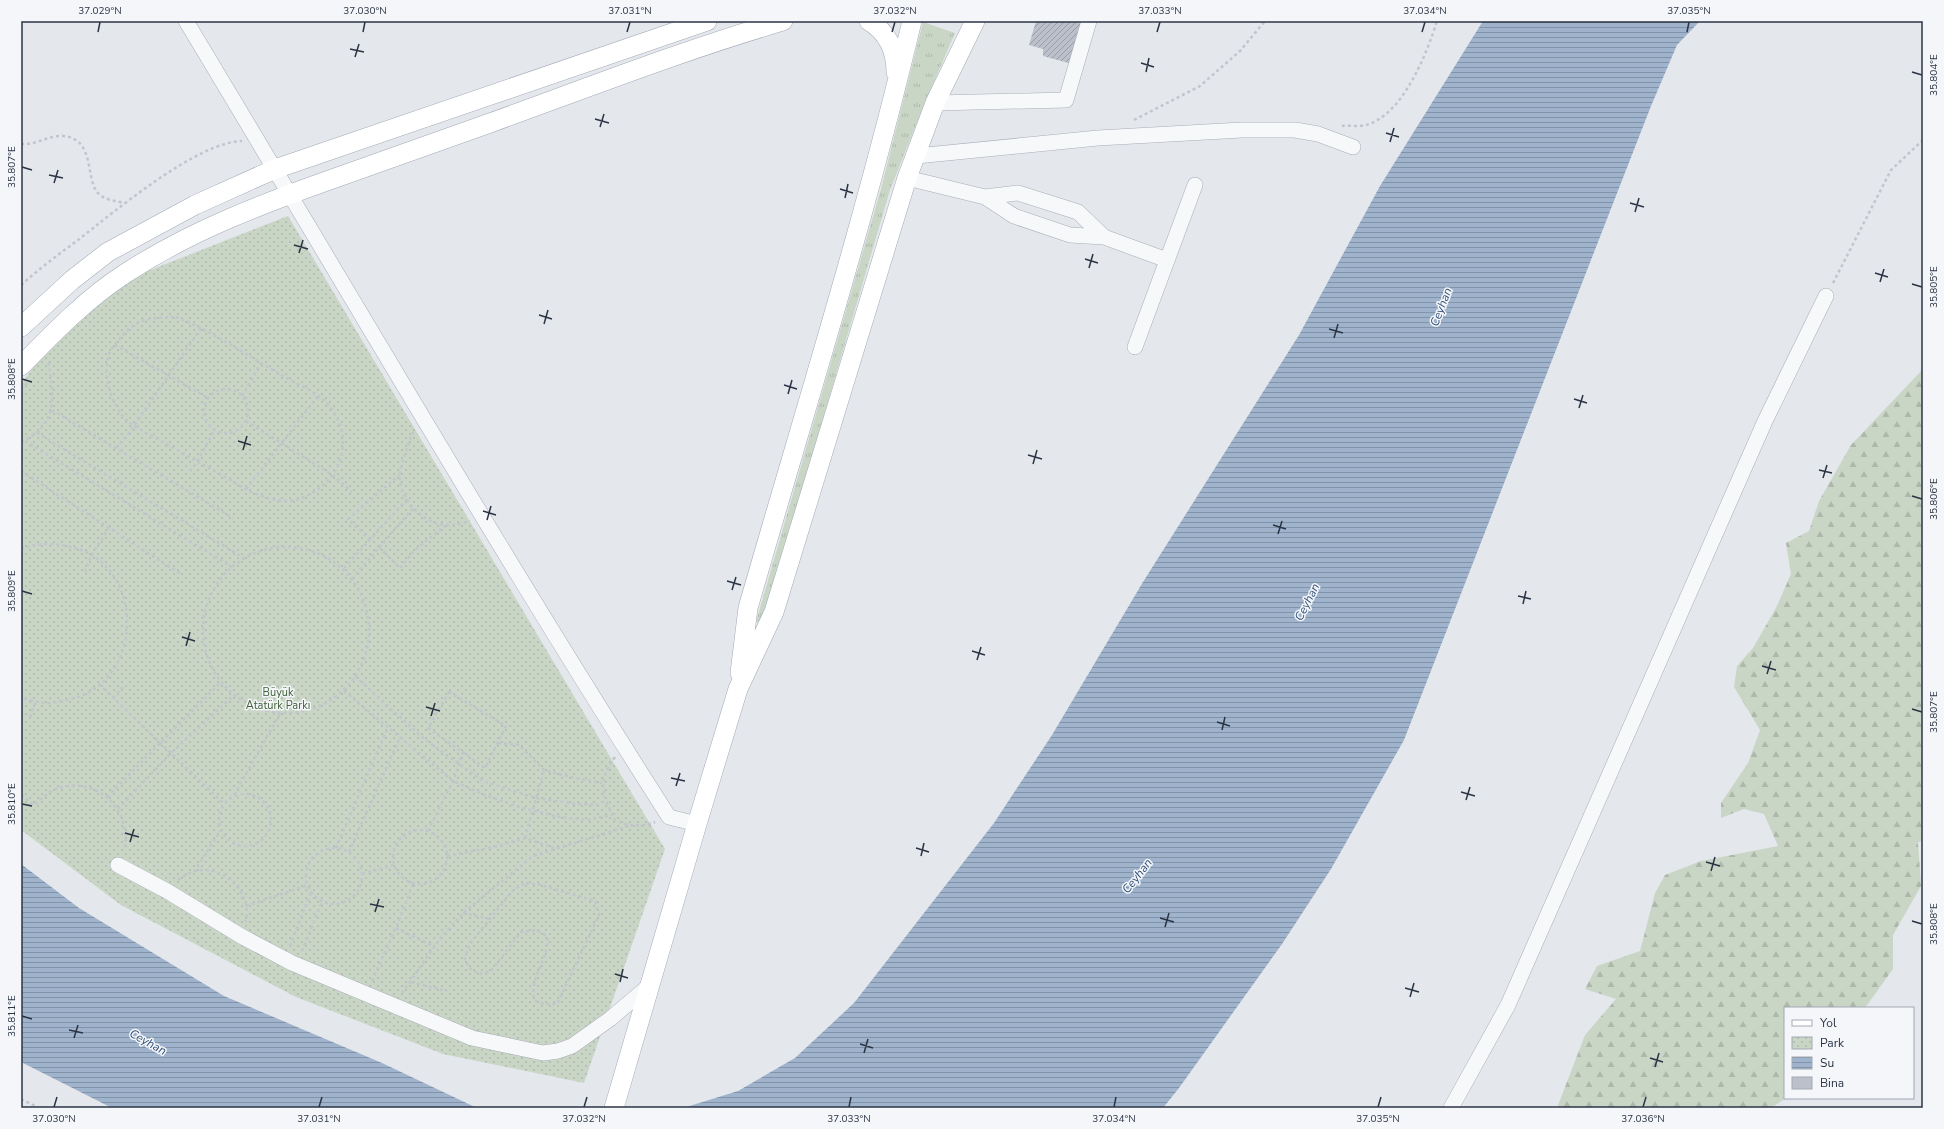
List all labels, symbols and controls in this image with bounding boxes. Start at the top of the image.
text: 37.029°N [78,4,122,18]
text: 37.030°N [343,4,387,18]
text: 37.031°N [608,4,652,18]
text: 37.032°N [873,4,917,18]
text: 37.033°N [1138,4,1182,18]
text: 37.034°N [1403,4,1447,18]
text: 37.035°N [1667,4,1711,18]
text: 35.804°E [1927,54,1941,96]
text: 35.807°E [5,146,19,188]
text: 35.805°E [1927,266,1941,308]
water label: Ceyhan [1426,285,1456,329]
text: 35.808°E [5,358,19,400]
text: 35.806°E [1927,478,1941,520]
text: 35.809°E [5,570,19,612]
water label: Ceyhan [1291,580,1323,624]
park label: Büyük Atatürk Parkı [246,685,310,713]
text: 35.807°E [1927,691,1941,733]
text: 35.810°E [5,783,19,825]
water label: Ceyhan [1118,855,1156,897]
text: 35.808°E [1927,903,1941,945]
text: 35.811°E [5,995,19,1037]
legend [1784,1007,1914,1099]
text: Yol [1819,1015,1837,1031]
water label: Ceyhan [127,1025,170,1059]
text: Park [1820,1035,1845,1051]
text: Su [1820,1055,1834,1071]
text: Bina [1820,1075,1844,1091]
text: 37.030°N [32,1112,76,1126]
text: 37.031°N [297,1112,341,1126]
text: 37.032°N [562,1112,606,1126]
text: 37.033°N [827,1112,871,1126]
text: 37.034°N [1092,1112,1136,1126]
text: 37.035°N [1356,1112,1400,1126]
text: 37.036°N [1621,1112,1665,1126]

